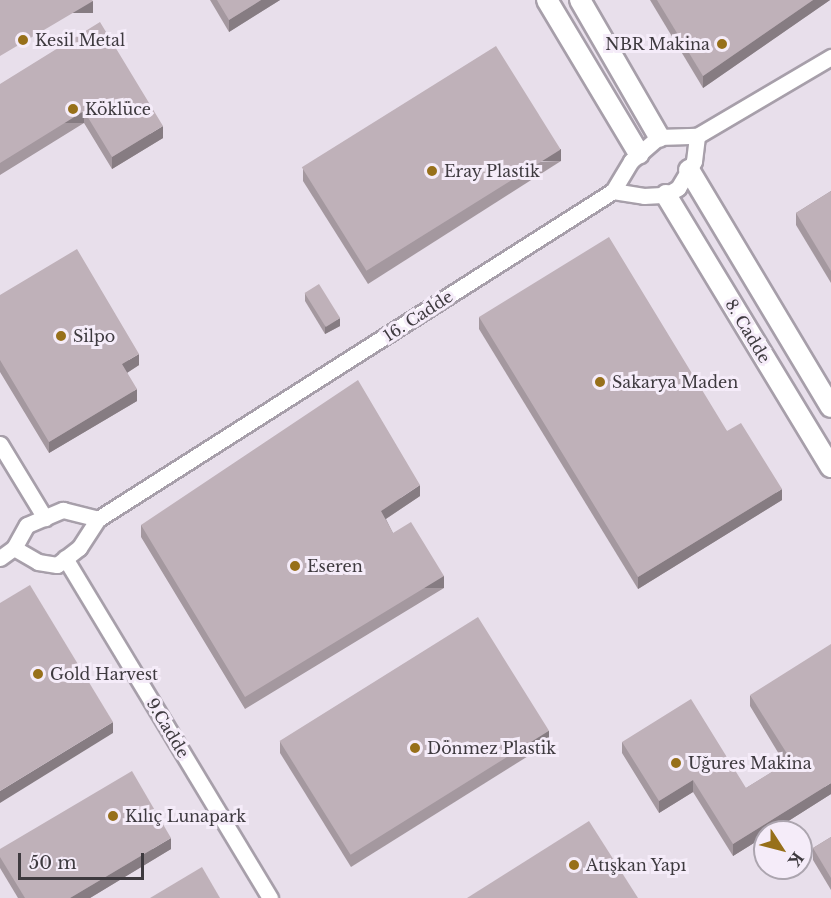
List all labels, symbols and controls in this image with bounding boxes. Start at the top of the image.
place label: Kesil Metal [35,30,125,50]
marker: Kesil Metal [16,33,30,47]
place label: NBR Makina [605,34,710,54]
marker: NBR Makina [715,37,729,51]
place label: Köklüce [85,99,151,119]
marker: Köklüce [66,102,80,116]
place label: Eray Plastik [444,161,540,181]
marker: Eray Plastik [425,164,439,178]
street label: 16. Cadde [380,287,456,345]
street label: 8. Cadde [721,296,775,366]
place label: Silpo [73,326,115,346]
marker: Silpo [54,329,68,343]
place label: Sakarya Maden [612,372,738,392]
marker: Sakarya Maden [593,375,607,389]
place label: Eseren [307,556,363,576]
marker: Eseren [288,559,302,573]
place label: Gold Harvest [50,664,158,684]
marker: Gold Harvest [31,667,45,681]
street label: 9.Cadde [143,695,193,761]
place label: Dönmez Plastik [427,738,556,758]
marker: Dönmez Plastik [408,741,422,755]
place label: Uğures Makina [688,753,812,773]
marker: Uğures Makina [669,756,683,770]
place label: Kılıç Lunapark [125,806,246,826]
marker: Kılıç Lunapark [106,809,120,823]
north arrow [753,820,813,880]
scale bar [21,841,147,879]
text: K [784,848,808,871]
text: 50 m [29,852,77,874]
place label: Atışkan Yapı [586,855,687,875]
marker: Atışkan Yapı [567,858,581,872]

